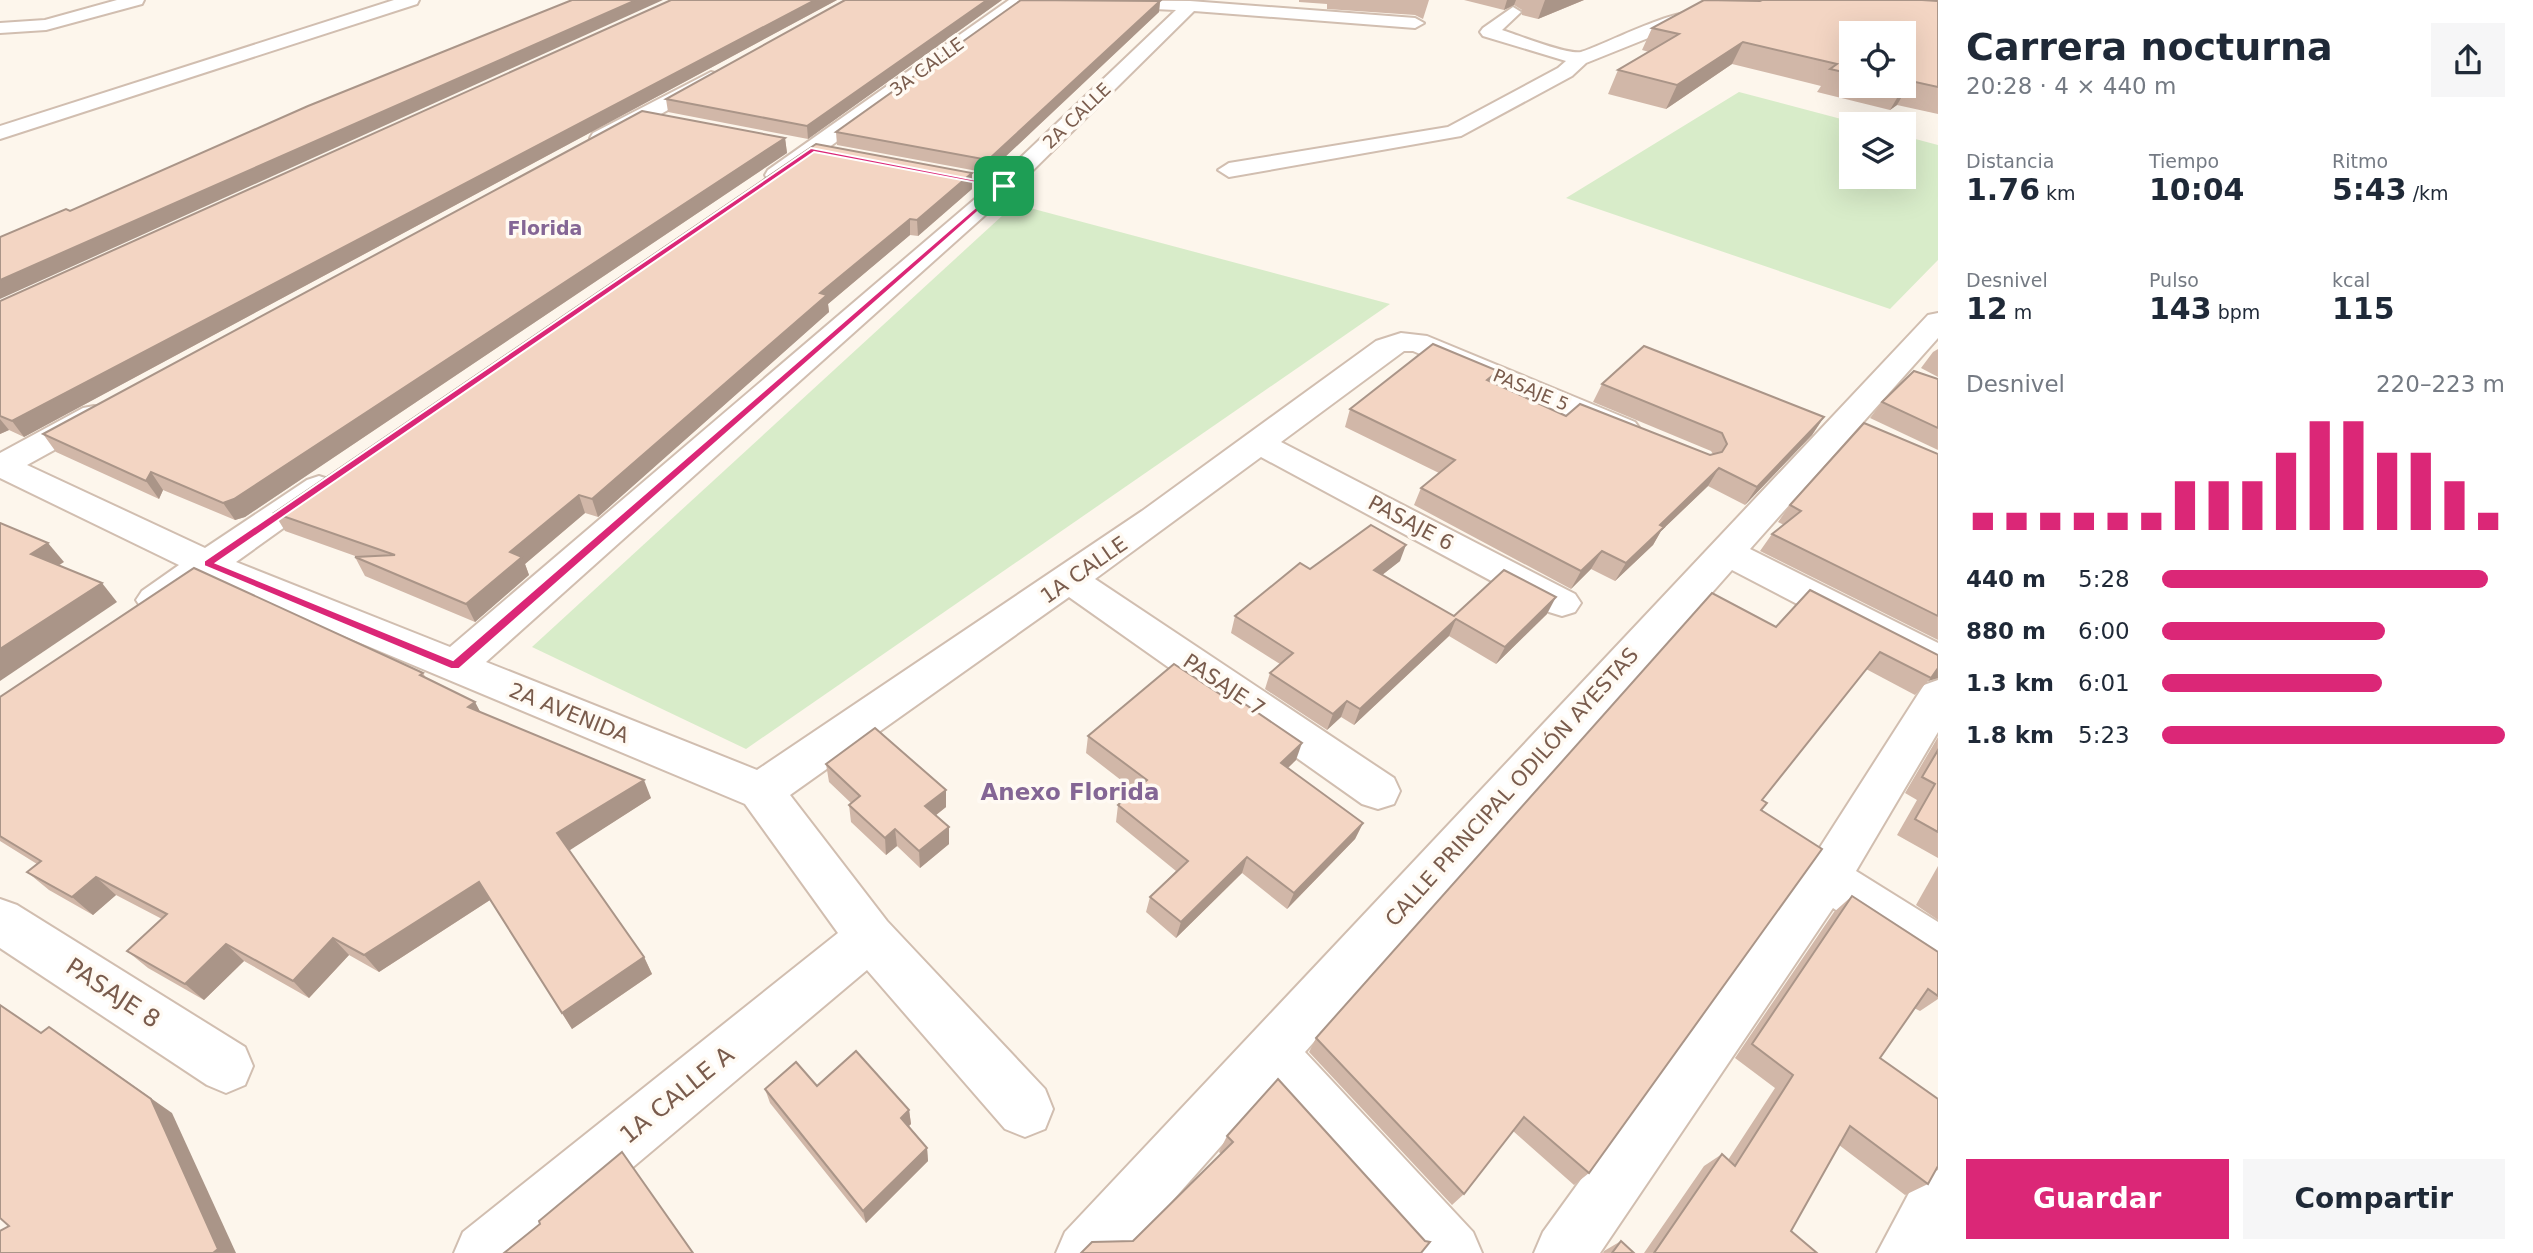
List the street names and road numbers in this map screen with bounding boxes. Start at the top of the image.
street label: 3A CALLE [886,33,968,100]
street label: 2A CALLE [1038,78,1115,153]
street label: PASAJE 5 [1490,364,1572,415]
street label: PASAJE 6 [1364,491,1458,555]
street label: 1A CALLE [1036,531,1132,609]
street label: CALLE PRINCIPAL ODILÓN AYESTAS [1380,642,1643,931]
street label: PASAJE 7 [1179,649,1269,721]
street label: 2A AVENIDA [506,678,633,748]
street label: PASAJE 8 [61,952,165,1034]
street label: 1A CALLE A [614,1040,740,1149]

